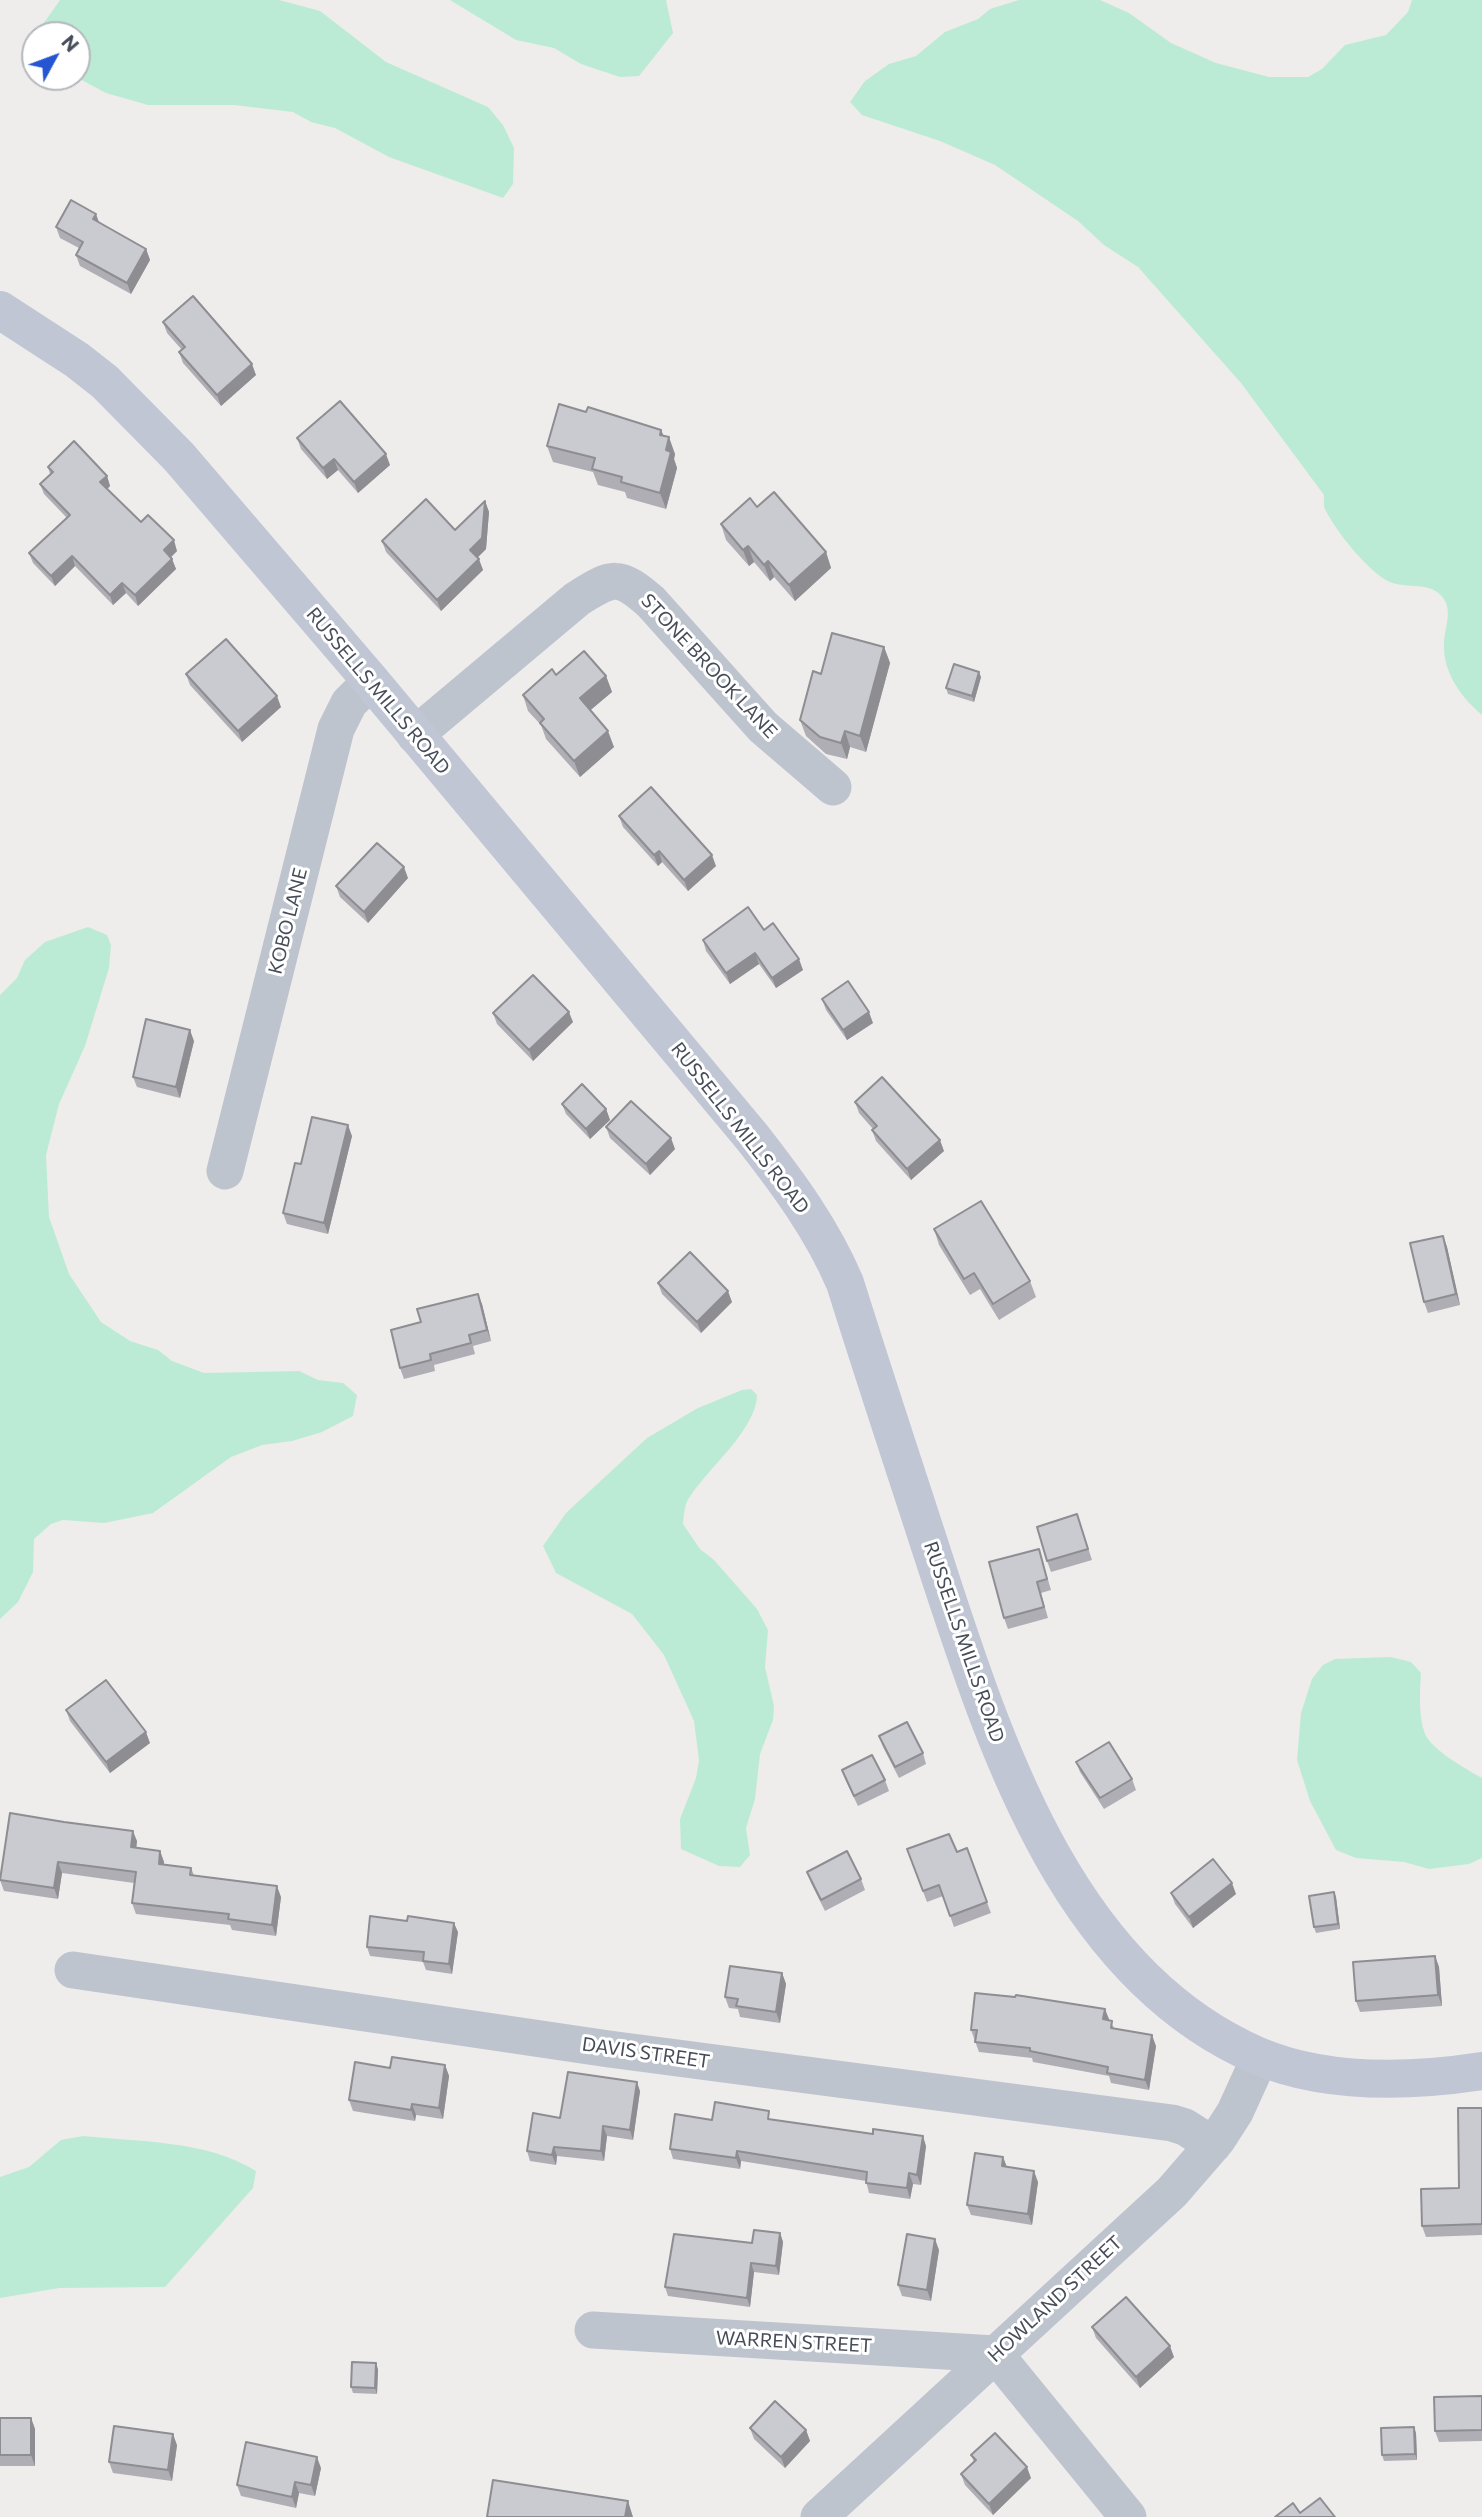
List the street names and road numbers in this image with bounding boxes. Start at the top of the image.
street label: STONE BROOK LANE [636,589,782,743]
street label: RUSSELLS MILLS ROAD [301,603,455,779]
street label: KOBO LANE [264,866,312,976]
street label: RUSSELLS MILLS ROAD [666,1038,814,1218]
street label: RUSSELLS MILLS ROAD [919,1539,1009,1745]
street label: DAVIS STREET [581,2033,711,2073]
street label: HOWLAND STREET [983,2231,1127,2367]
street label: WARREN STREET [715,2327,873,2357]

